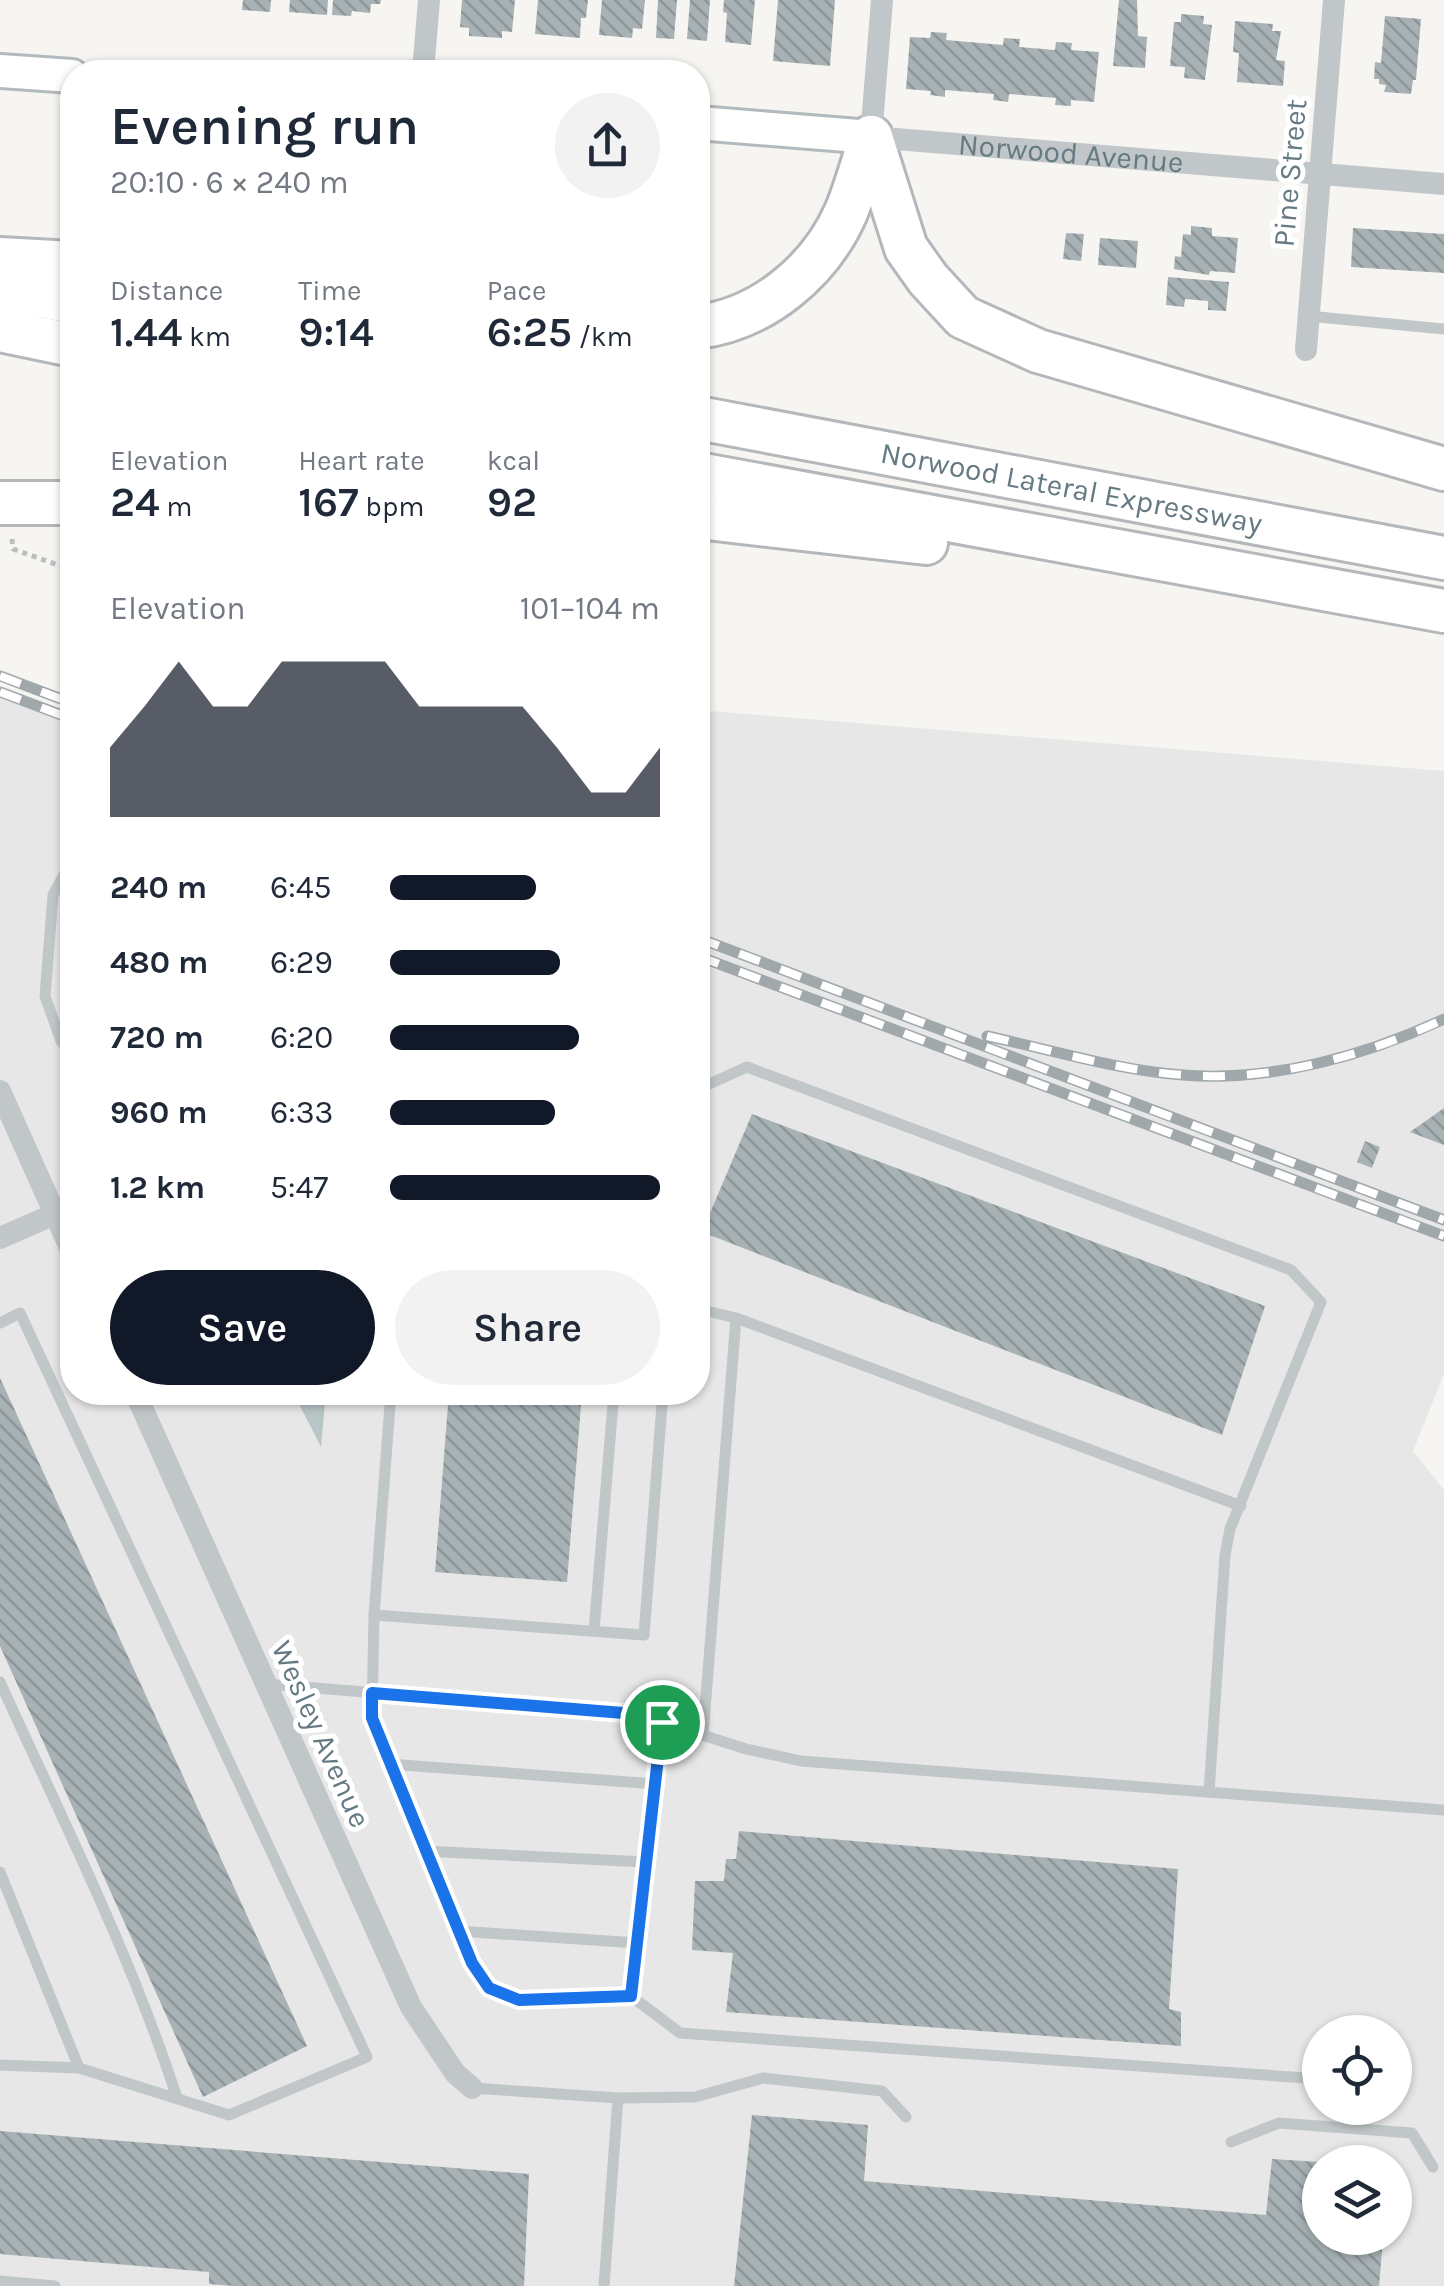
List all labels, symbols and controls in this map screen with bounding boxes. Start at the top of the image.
button: share [555,93,660,198]
text: Evening run [110,94,419,158]
street label: Pine Street [1266,97,1314,249]
street label: Norwood Avenue [957,126,1185,181]
text: 20:10 · 6 × 240 m [110,164,349,201]
text: Distance [110,274,223,307]
text: Time [298,274,361,307]
text: Pace [487,274,546,307]
text: 1.44 [110,307,182,357]
text: 9:14 [298,307,374,357]
text: 6:25 [487,307,572,357]
text: km [182,320,231,353]
text: /km [572,320,633,353]
street label: Norwood Lateral Expressway [878,435,1265,542]
text: Elevation [110,444,229,477]
text: Heart rate [298,444,425,477]
text: kcal [487,444,540,477]
text: 24 [110,477,160,527]
text: 167 [298,477,359,527]
text: 92 [487,477,537,527]
text: m [160,490,193,523]
text: bpm [359,490,425,523]
text: Elevation [110,590,245,627]
text: 101–104 m [520,590,660,627]
text: 240 m [110,869,207,906]
text: 6:45 [270,869,332,906]
text: 480 m [110,944,208,981]
text: 6:29 [270,944,333,981]
text: 720 m [110,1019,204,1056]
text: 6:20 [270,1019,333,1056]
text: 960 m [110,1094,208,1131]
text: 6:33 [270,1094,334,1131]
text: 1.2 km [110,1169,205,1206]
text: 5:47 [270,1169,328,1206]
button: Save [110,1270,375,1385]
button: Share [395,1270,660,1385]
street label: Wesley Avenue [264,1635,378,1833]
pin [620,1680,705,1765]
icon: arrive [635,1695,690,1750]
map controls [1302,2015,1412,2255]
button: locate [1302,2015,1412,2125]
button: layers [1302,2145,1412,2255]

